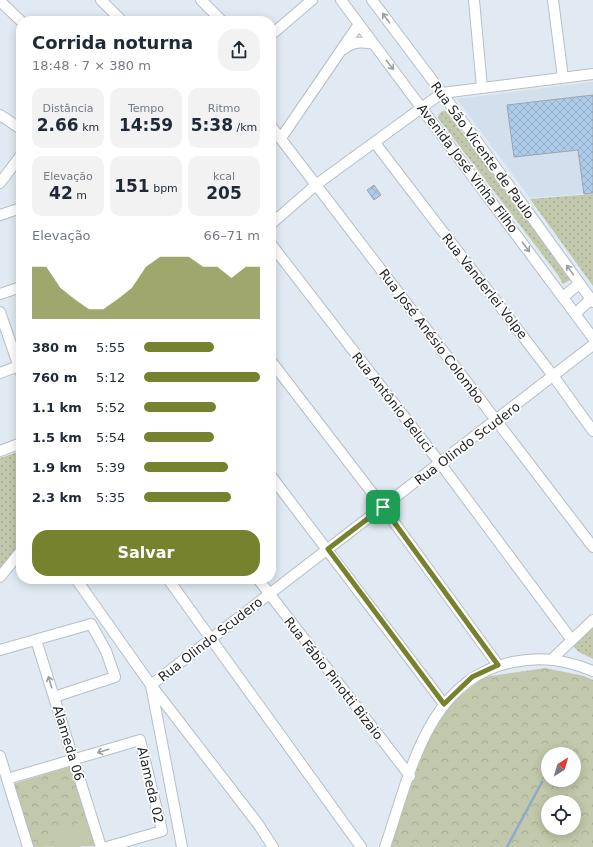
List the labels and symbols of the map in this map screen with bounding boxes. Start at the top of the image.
one-way arrow [382,13,390,24]
one-way arrow [385,59,394,70]
street label: Rua São Vicente de Paulo [428,79,537,222]
street label: Avenida José Vinha Filho [414,101,521,236]
street label: Rua Vanderlei Volpe [439,231,530,342]
one-way arrow [522,242,530,253]
one-way arrow [566,265,574,276]
street label: Rua José Anésio Colombo [376,266,487,407]
street label: Rua Antônio Beluci [349,349,436,455]
street label: Rua Olindo Scudero [412,399,523,488]
pin [366,490,400,524]
street label: Rua Olindo Scudero [155,594,265,685]
street label: Rua Fábio Pinotti Bizaio [281,614,386,743]
one-way arrow [46,676,53,689]
street label: Alameda 06 [50,704,87,783]
street label: Alameda 02 [134,745,167,825]
north arrow [541,747,581,787]
one-way arrow [97,748,110,755]

